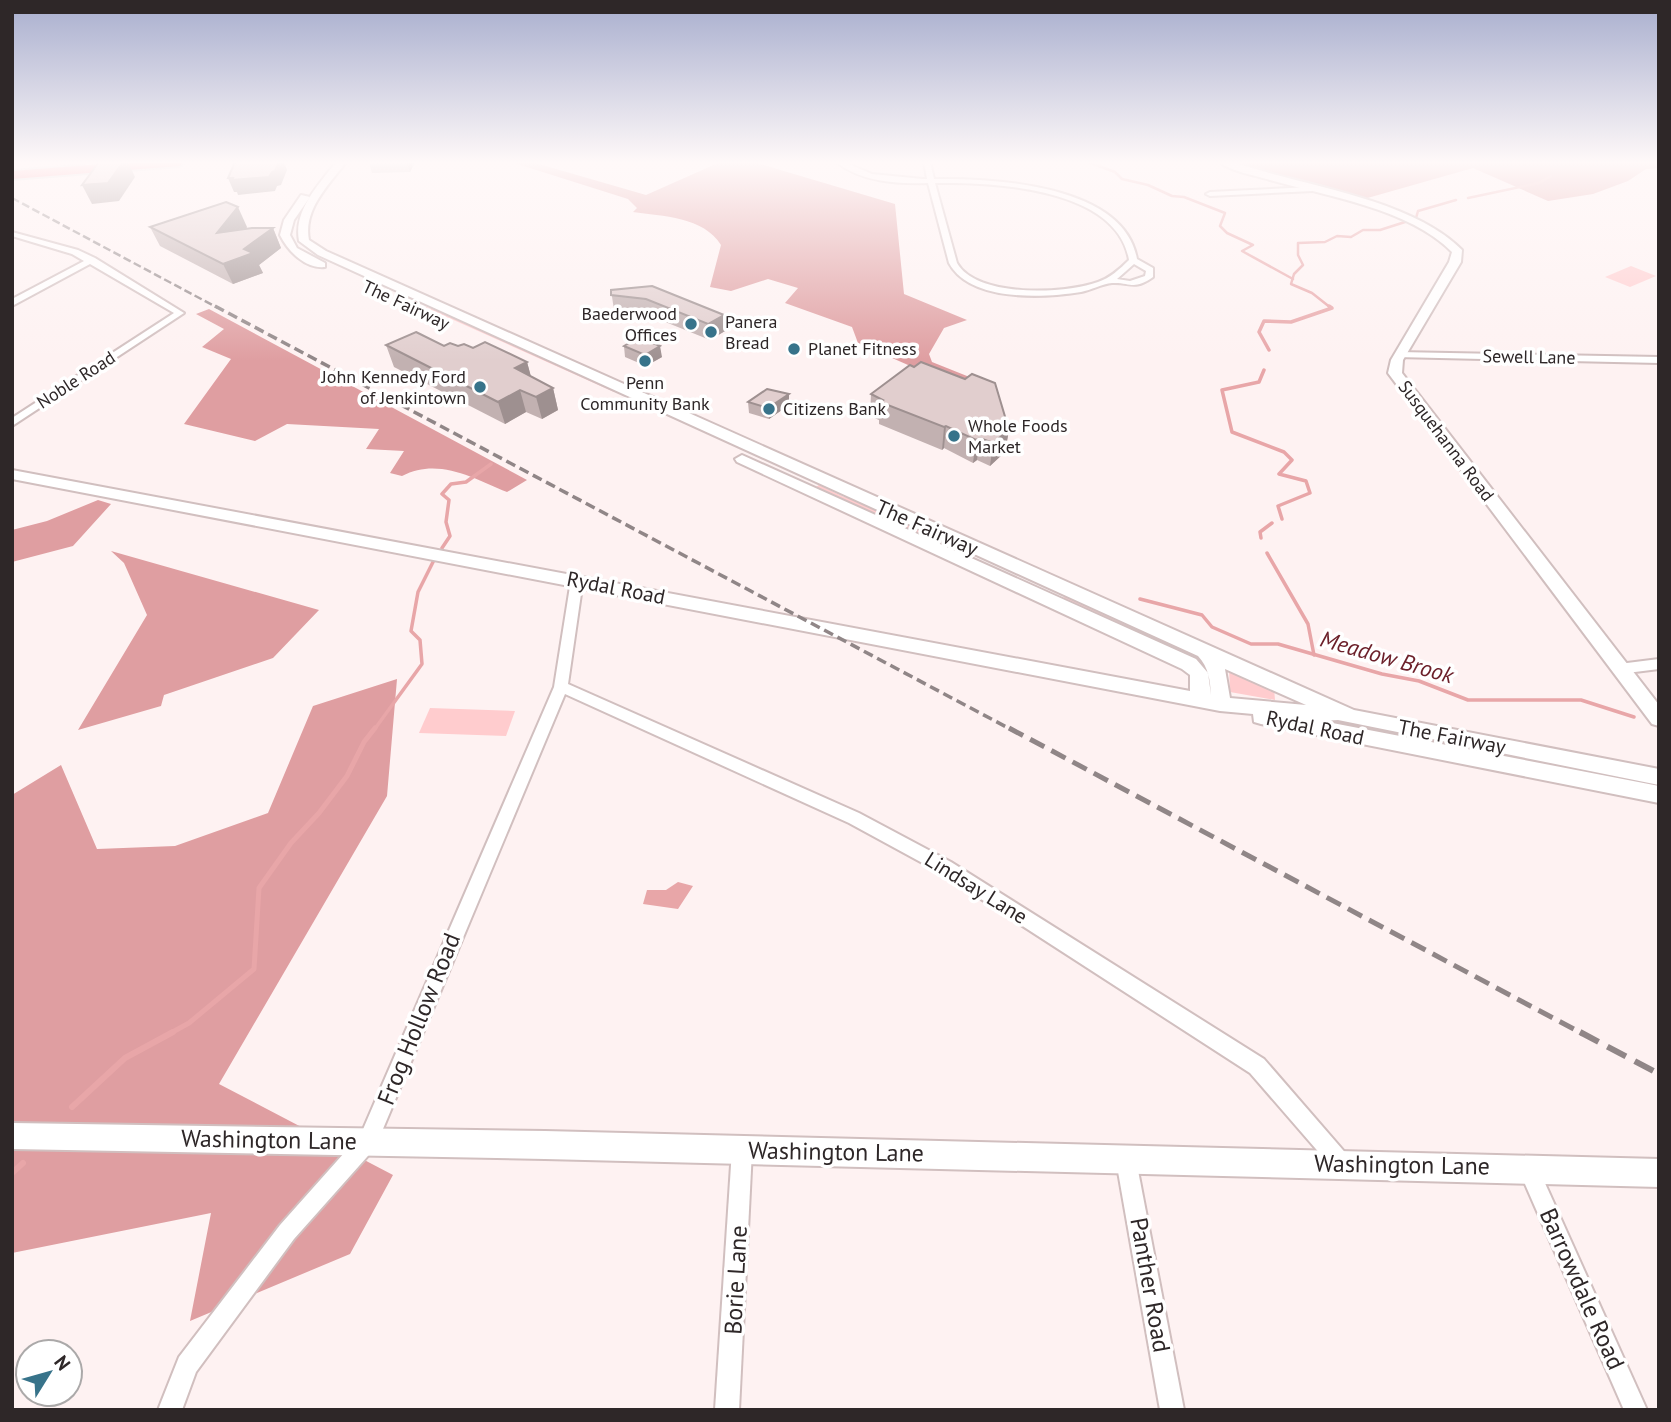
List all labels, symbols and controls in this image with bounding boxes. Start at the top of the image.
street label: The Fairway [359,274,454,335]
place label: Baederwood Offices [581,302,677,346]
place label: Panera Bread [725,310,777,354]
marker: Baederwood Offices [683,316,699,332]
marker: Panera Bread [703,324,719,340]
place label: Planet Fitness [808,337,917,360]
marker: Planet Fitness [786,341,802,357]
street label: Sewell Lane [1482,344,1576,369]
street label: Noble Road [32,346,119,413]
marker: Penn Community Bank [637,353,653,369]
place label: John Kennedy Ford of Jenkintown [321,365,466,409]
place label: Penn Community Bank [580,371,710,415]
street label: Susquehanna Road [1393,376,1499,506]
marker: John Kennedy Ford of Jenkintown [472,379,488,395]
place label: Citizens Bank [783,397,886,420]
marker: Citizens Bank [761,401,777,417]
place label: Whole Foods Market [968,414,1067,458]
marker: Whole Foods Market [946,428,962,444]
street label: The Fairway [872,493,983,562]
street label: Rydal Road [565,565,668,610]
water label: Meadow Brook [1317,624,1459,690]
street label: Rydal Road [1264,704,1367,751]
street label: The Fairway [1396,713,1508,760]
street label: Lindsay Lane [920,845,1033,930]
street label: Frog Hollow Road [370,928,467,1109]
street label: Washington Lane [181,1122,357,1157]
street label: Washington Lane [748,1134,924,1169]
street label: Washington Lane [1314,1147,1490,1182]
street label: Barrowdale Road [1533,1203,1632,1374]
street label: Panther Road [1123,1215,1178,1355]
street label: Borie Lane [717,1225,754,1335]
north arrow [14,1338,84,1408]
text: N [49,1351,76,1375]

